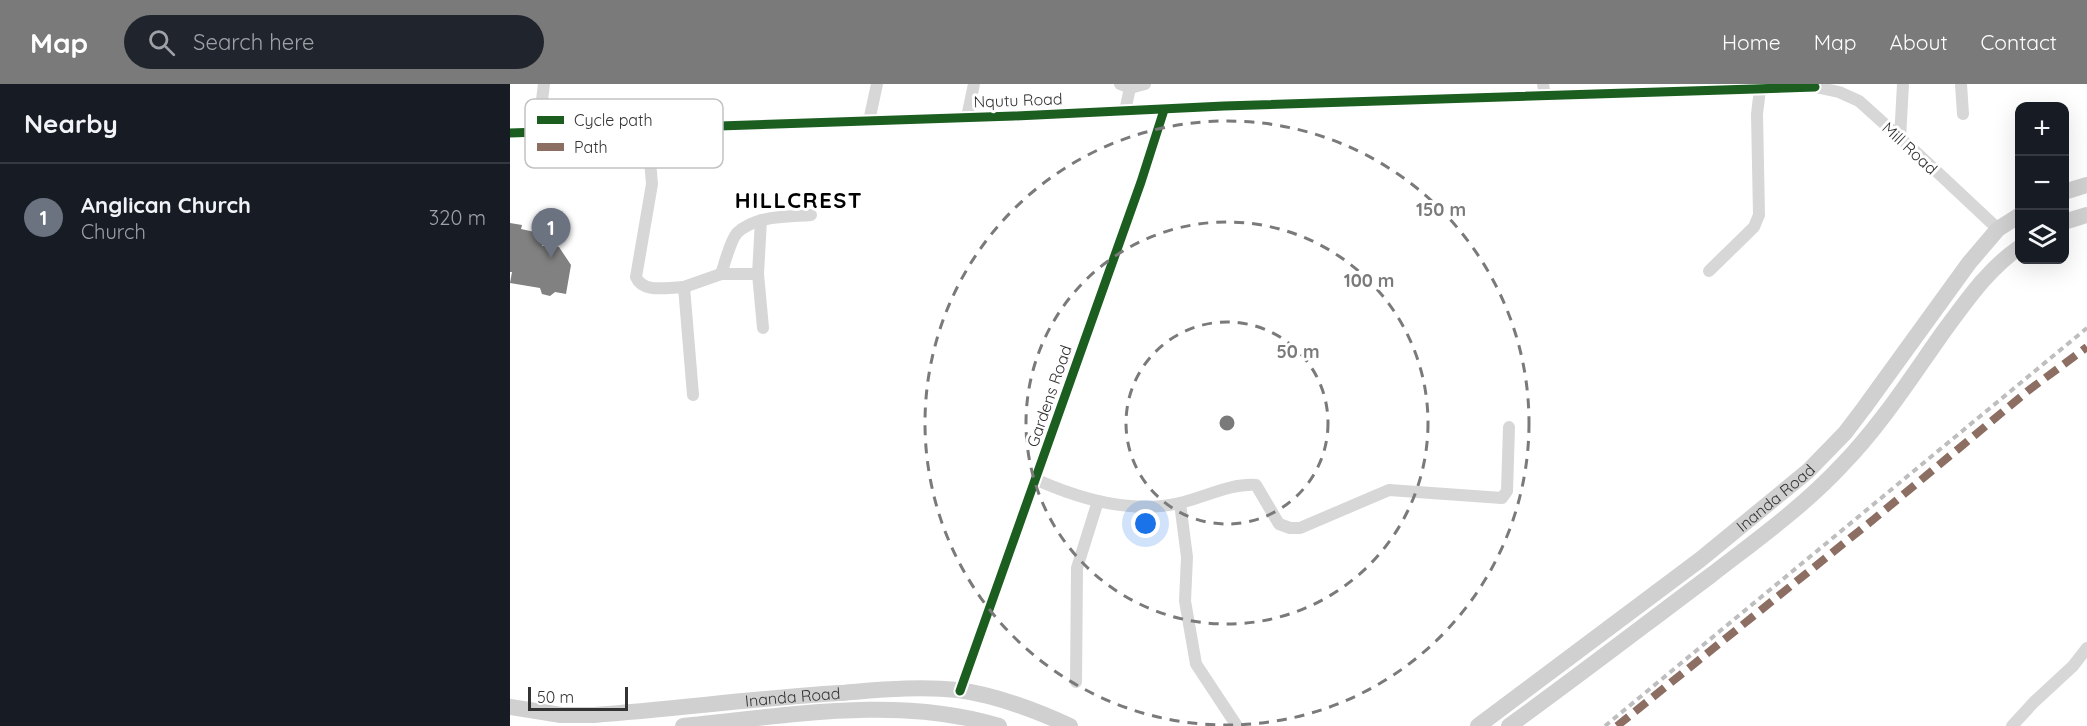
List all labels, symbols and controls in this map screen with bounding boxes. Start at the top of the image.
search box [124,15,544,69]
text: Map [30,25,88,60]
icon: search [145,26,178,59]
text: Search here [193,28,315,56]
text: Home [1722,29,1781,55]
text: Map [1814,29,1857,55]
text: About [1890,29,1948,55]
text: Contact [1981,29,2057,55]
street label: Nqutu Road [973,88,1063,112]
legend [525,99,723,168]
map controls [2015,102,2069,264]
button: + [2015,102,2069,156]
text: Nearby [24,107,118,140]
text: Cycle path [574,110,653,130]
street label: Mill Road [1878,117,1942,179]
text: Path [574,137,608,157]
button: − [2015,156,2069,210]
district label: HILLCREST [735,186,863,214]
text: Anglican Church [81,191,251,219]
text: 150 m [1416,198,1466,221]
text: 1 [40,205,47,230]
text: 320 m [429,205,486,230]
pin: 1 [532,208,570,258]
button: layers [2015,210,2069,264]
text: Church [81,219,146,244]
text: 100 m [1344,269,1394,292]
text: 50 m [1276,340,1320,363]
street label: Gardens Road [1022,342,1076,450]
centre of rings [1217,413,1237,433]
street label: Inanda Road [1732,460,1819,536]
your location [1131,509,1160,538]
street label: Inanda Road [744,683,841,711]
scale bar [528,684,628,712]
text: 50 m [537,687,574,707]

